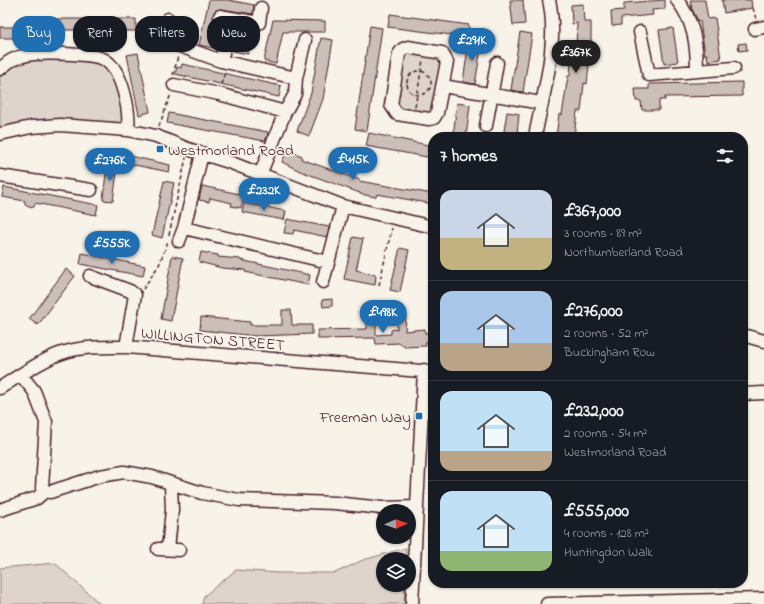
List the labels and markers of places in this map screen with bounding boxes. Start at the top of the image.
pin: £291K [444,28,500,62]
pin: £367K [548,40,604,74]
place label: Westmorland Road [168,139,294,163]
marker: Westmorland Road [155,144,165,154]
pin: £415K [325,147,381,181]
pin: £276K [82,148,138,182]
pin: £232K [236,178,292,212]
pin: £555K [84,231,140,265]
pin: £498K [355,300,411,334]
place label: Freeman Way [319,406,411,430]
marker: Freeman Way [414,411,424,421]

